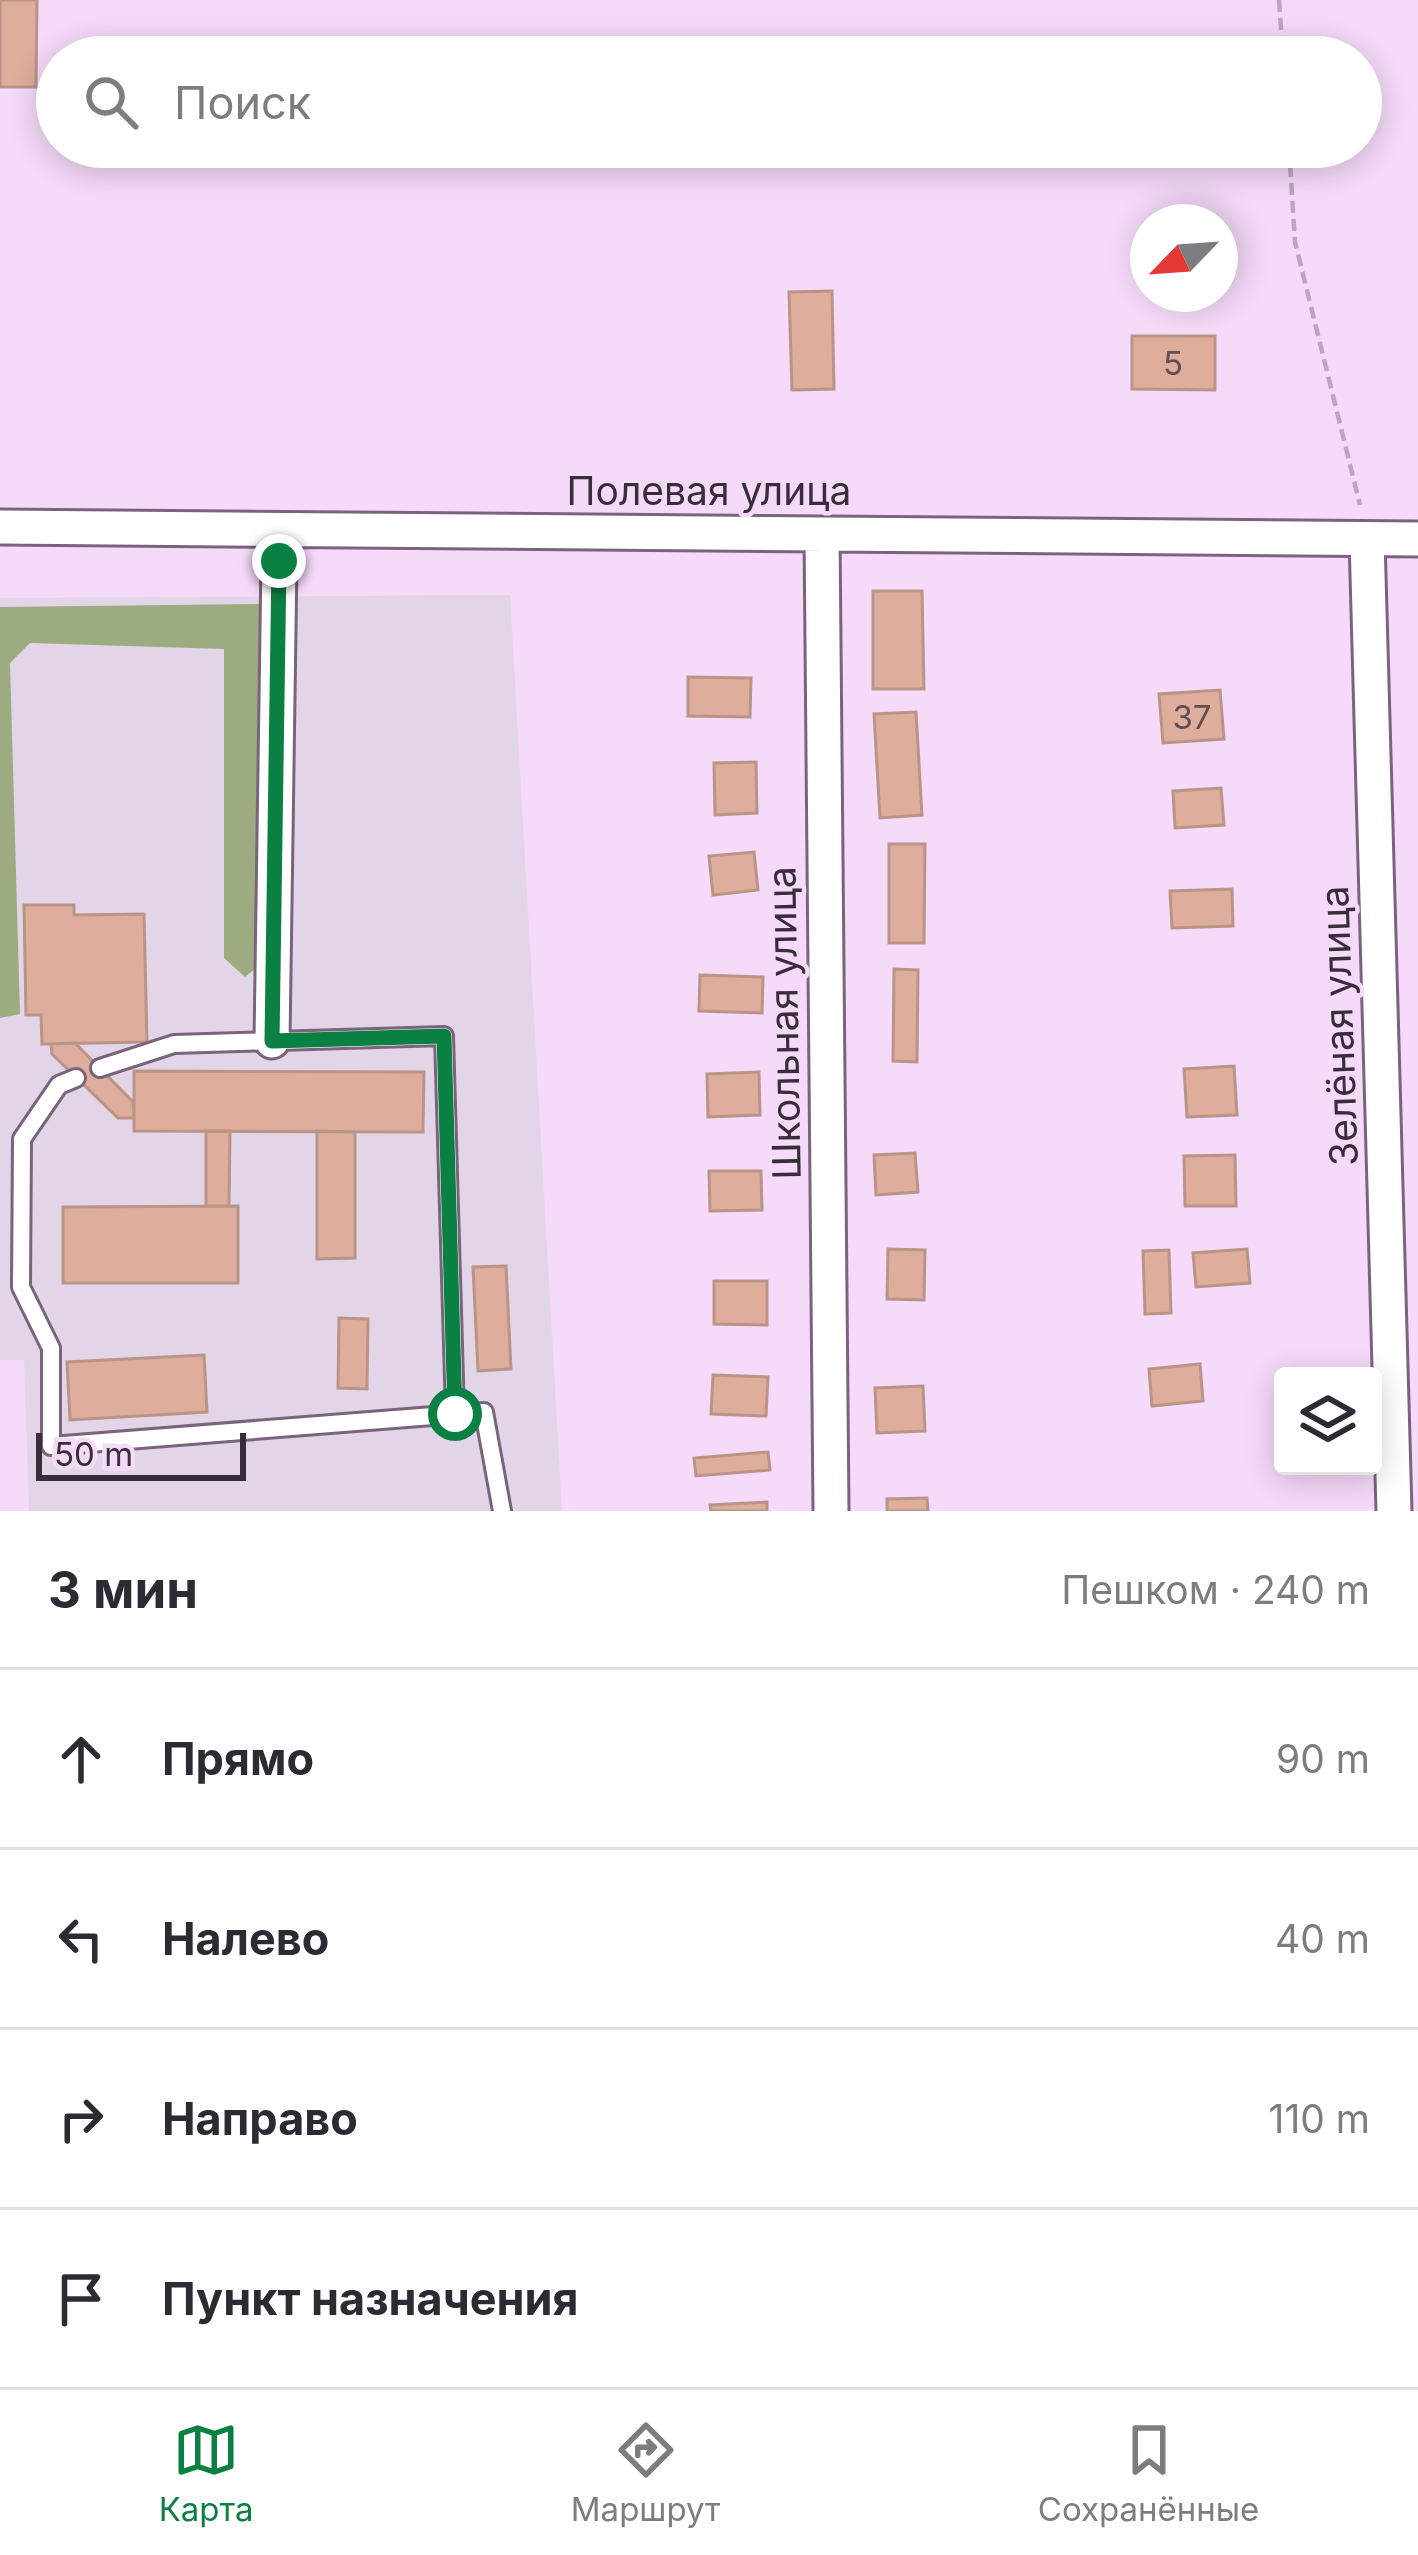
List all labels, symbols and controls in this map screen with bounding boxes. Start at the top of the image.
search box [36,36,1382,168]
icon: search [78,69,144,135]
text: Поиск [174,75,311,130]
north arrow [1130,204,1238,312]
house number: 5 [1163,343,1183,383]
street label: Полевая улица [567,467,851,514]
route end [252,534,306,588]
house number: 37 [1172,697,1212,737]
street label: Школьная улица [757,866,810,1180]
street label: Зелёная улица [1310,885,1367,1167]
map controls [1274,1367,1382,1475]
button: layers [1274,1367,1382,1475]
route start [428,1387,482,1441]
scale bar [36,1427,246,1480]
text: 50 m [54,1434,133,1474]
text: 3 мин [48,1559,198,1620]
text: Пешком · 240 m [1061,1566,1370,1613]
icon: ahead [48,1726,114,1792]
text: Прямо [162,1731,314,1786]
text: 90 m [1276,1735,1370,1782]
icon: left [48,1906,114,1972]
text: Налево [162,1911,329,1966]
text: 40 m [1275,1915,1370,1962]
icon: right [48,2086,114,2152]
text: Направо [162,2091,358,2146]
text: 110 m [1269,2095,1370,2142]
icon: arrive [48,2266,114,2332]
text: Пункт назначения [162,2271,579,2326]
tab: Карта [159,2417,253,2529]
tab: Маршрут [571,2417,720,2529]
tab: Сохранённые [1038,2417,1259,2529]

